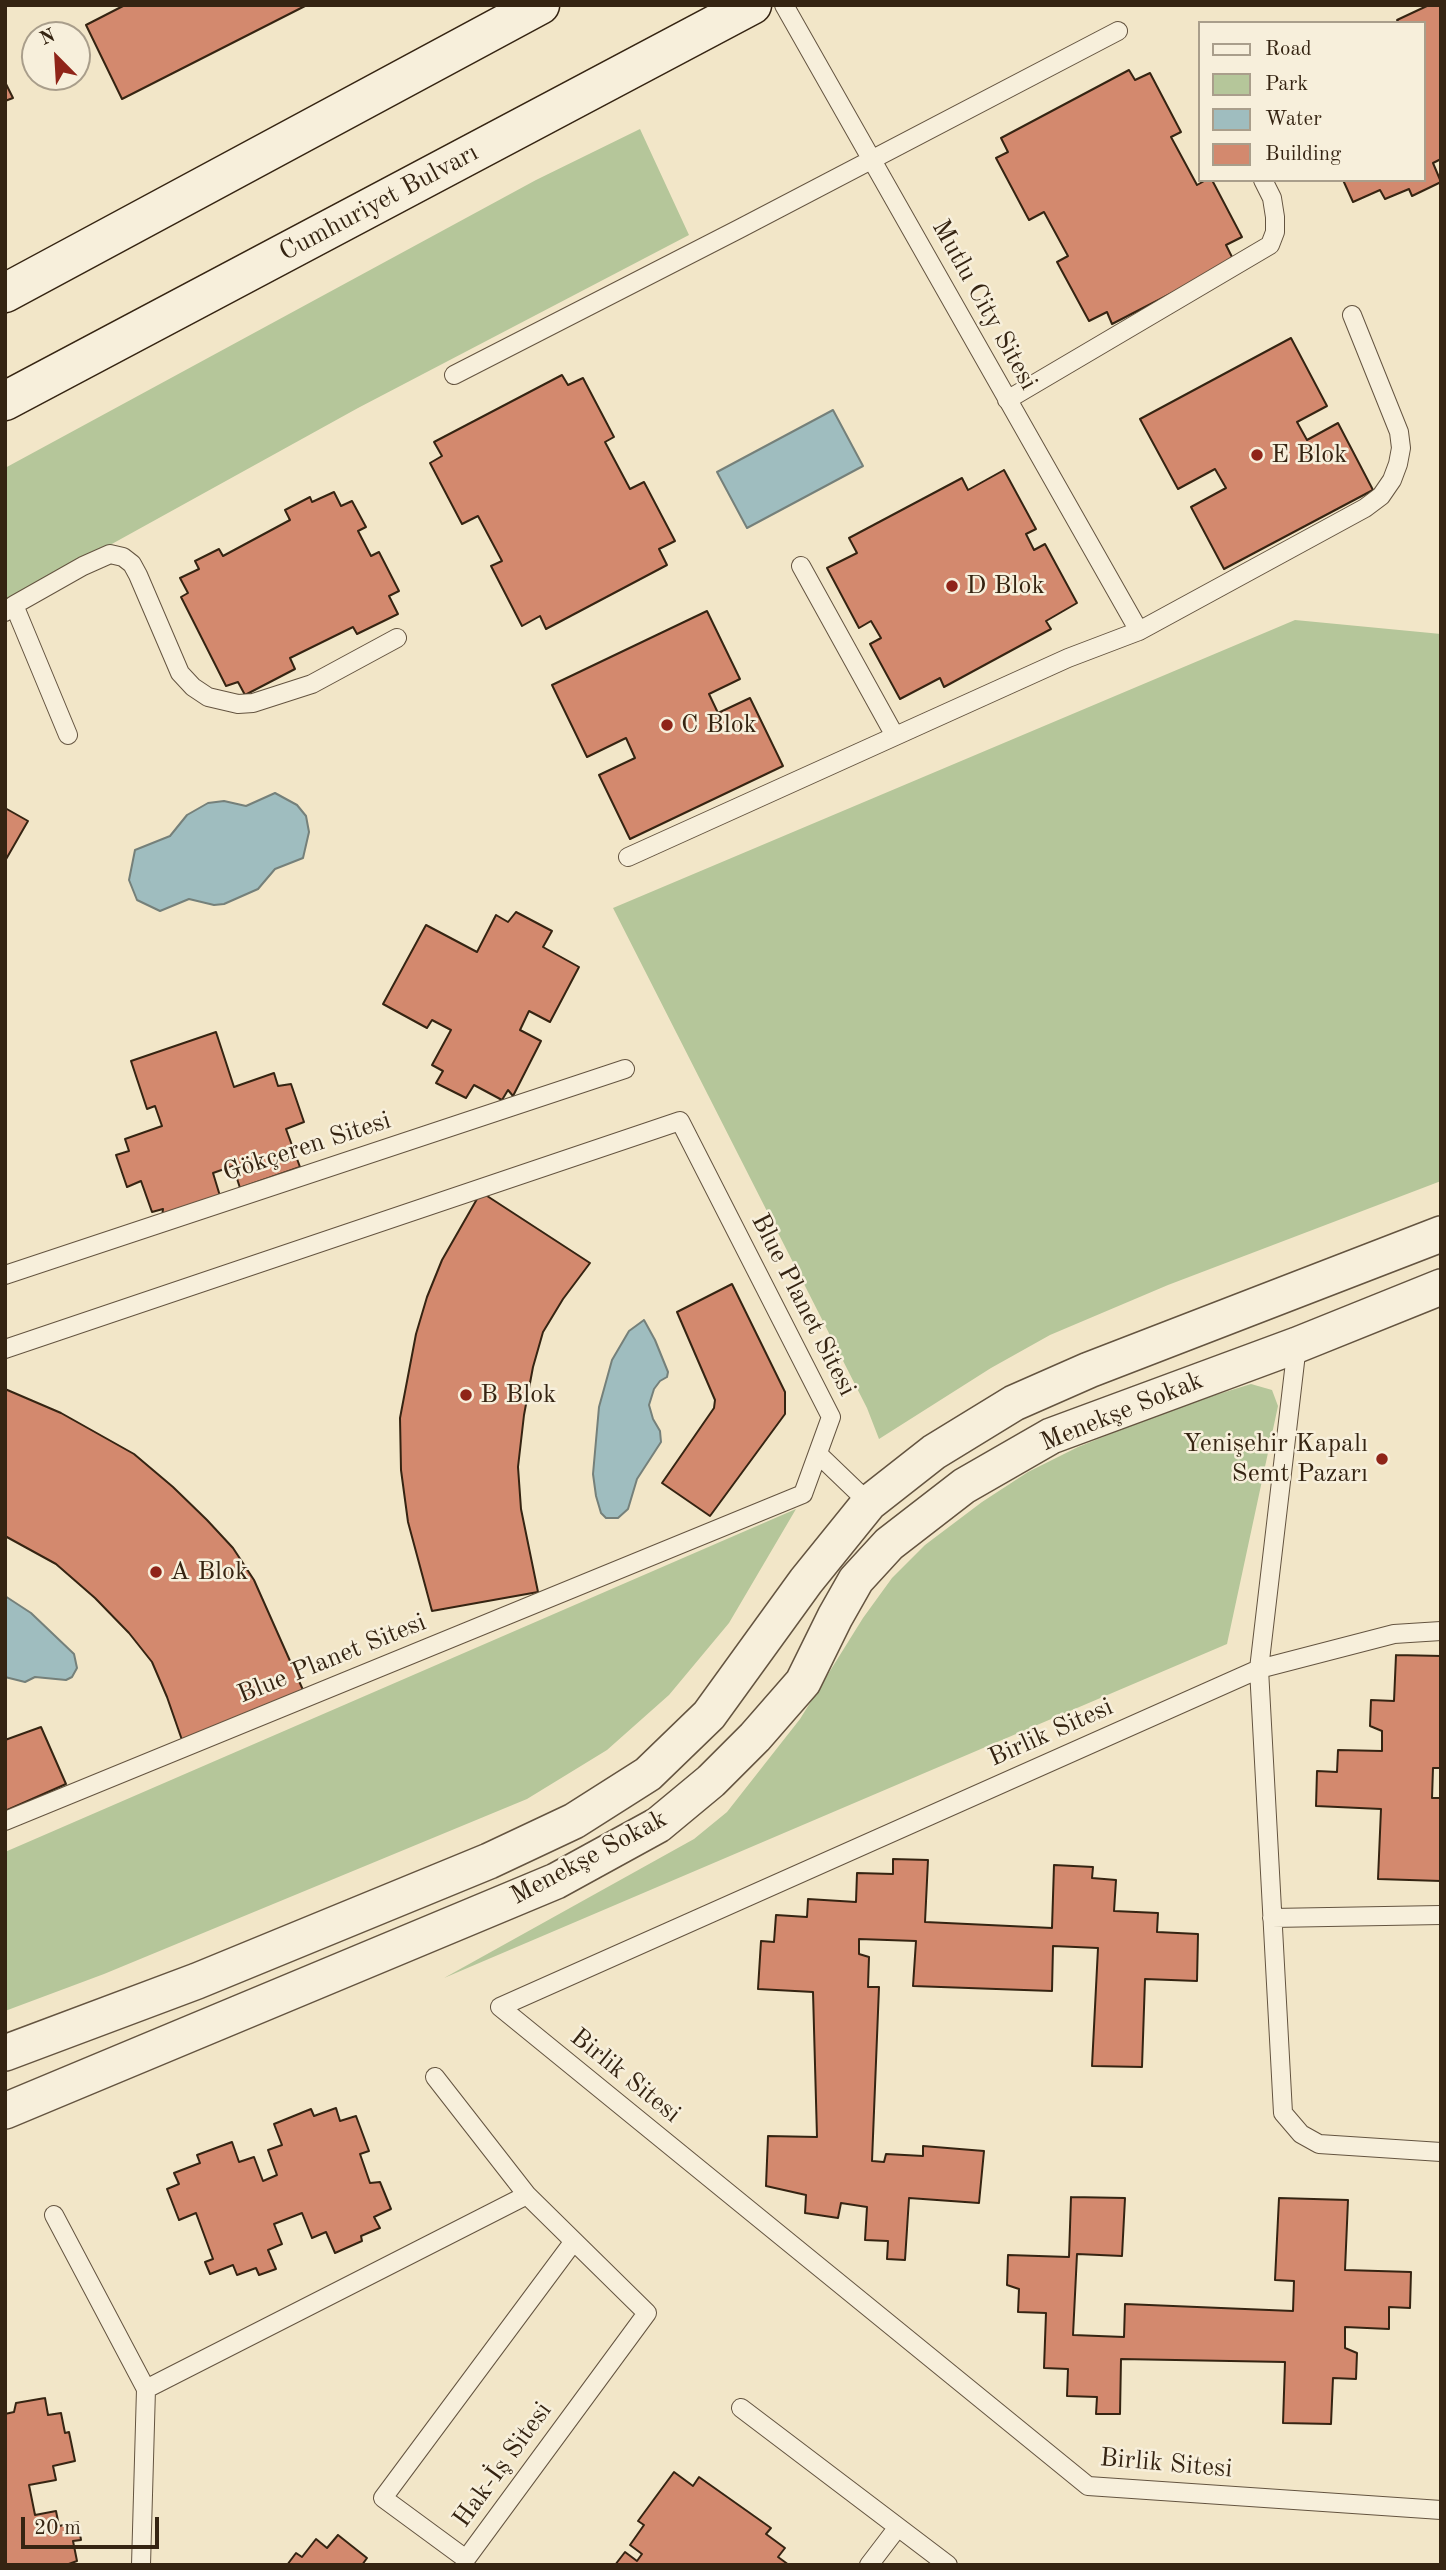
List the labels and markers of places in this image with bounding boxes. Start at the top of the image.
place label: E Blok [1271,439,1348,471]
marker: E Blok [1249,447,1265,463]
place label: D Blok [966,570,1045,602]
marker: D Blok [944,578,960,594]
place label: C Blok [681,709,757,741]
marker: C Blok [659,717,675,733]
place label: B Blok [480,1379,557,1411]
marker: B Blok [458,1387,474,1403]
place label: Yenişehir Kapalı Semt Pazarı [1183,1428,1368,1490]
marker: Yenişehir Kapalı Semt Pazarı [1374,1451,1390,1467]
place label: A Blok [170,1556,249,1588]
marker: A Blok [148,1564,164,1580]

